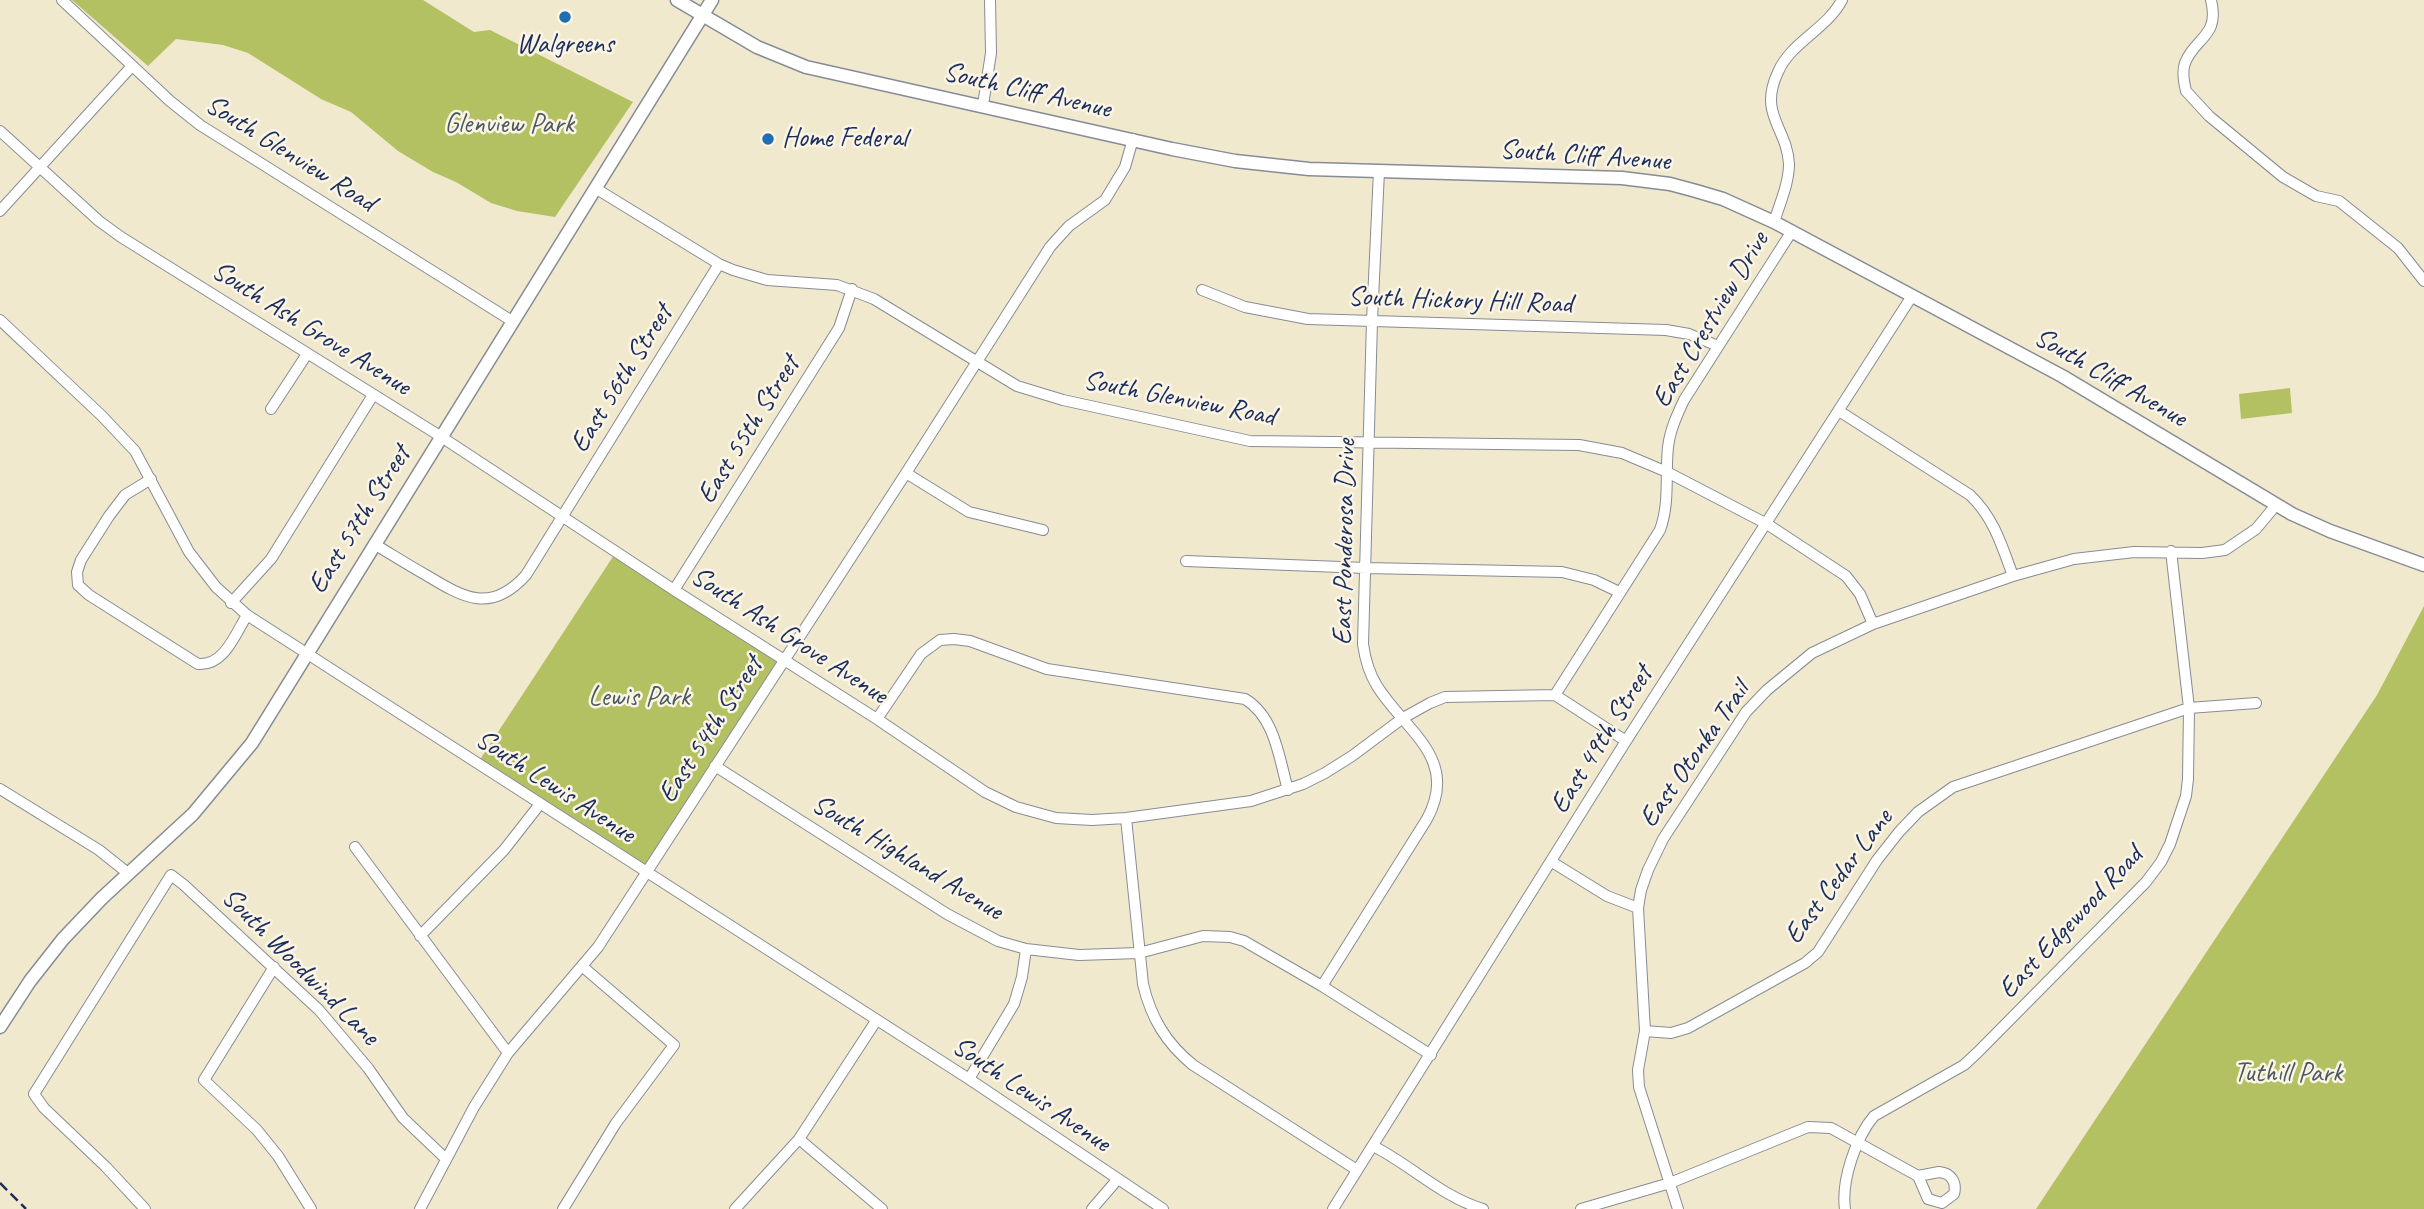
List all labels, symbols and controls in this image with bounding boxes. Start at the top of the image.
marker: Walgreens [557,9,573,25]
place label: Walgreens [516,28,614,62]
street label: South Cliff Avenue [940,55,1114,127]
street label: South Glenview Road [199,88,381,220]
park label: Glenview Park [444,108,574,142]
place label: Home Federal [782,122,907,156]
marker: Home Federal [760,131,776,147]
street label: South Cliff Avenue [1499,133,1671,179]
street label: East Crestview Drive [1645,226,1777,414]
street label: South Ash Grove Avenue [205,254,417,404]
street label: South Hickory Hill Road [1347,280,1573,322]
street label: East 56th Street [563,299,681,459]
street label: South Cliff Avenue [2028,321,2192,435]
street label: East 55th Street [690,350,808,510]
street label: South Glenview Road [1080,364,1278,434]
street label: East Ponderosa Drive [1326,439,1364,645]
street label: East 57th Street [301,440,419,600]
street label: South Ash Grove Avenue [684,560,894,712]
street label: East 54th Street [651,651,771,809]
street label: East 49th Street [1543,660,1661,820]
street label: East Otonka Trail [1633,676,1757,834]
park label: Lewis Park [588,681,690,715]
street label: South Lewis Avenue [469,723,641,851]
street label: South Highland Avenue [805,788,1009,928]
street label: East Cedar Lane [1777,803,1901,951]
street label: East Edgewood Road [1992,840,2150,1006]
street label: South Woodwind Lane [214,881,386,1053]
street label: South Lewis Avenue [945,1030,1117,1160]
park label: Tuthill Park [2234,1057,2342,1091]

